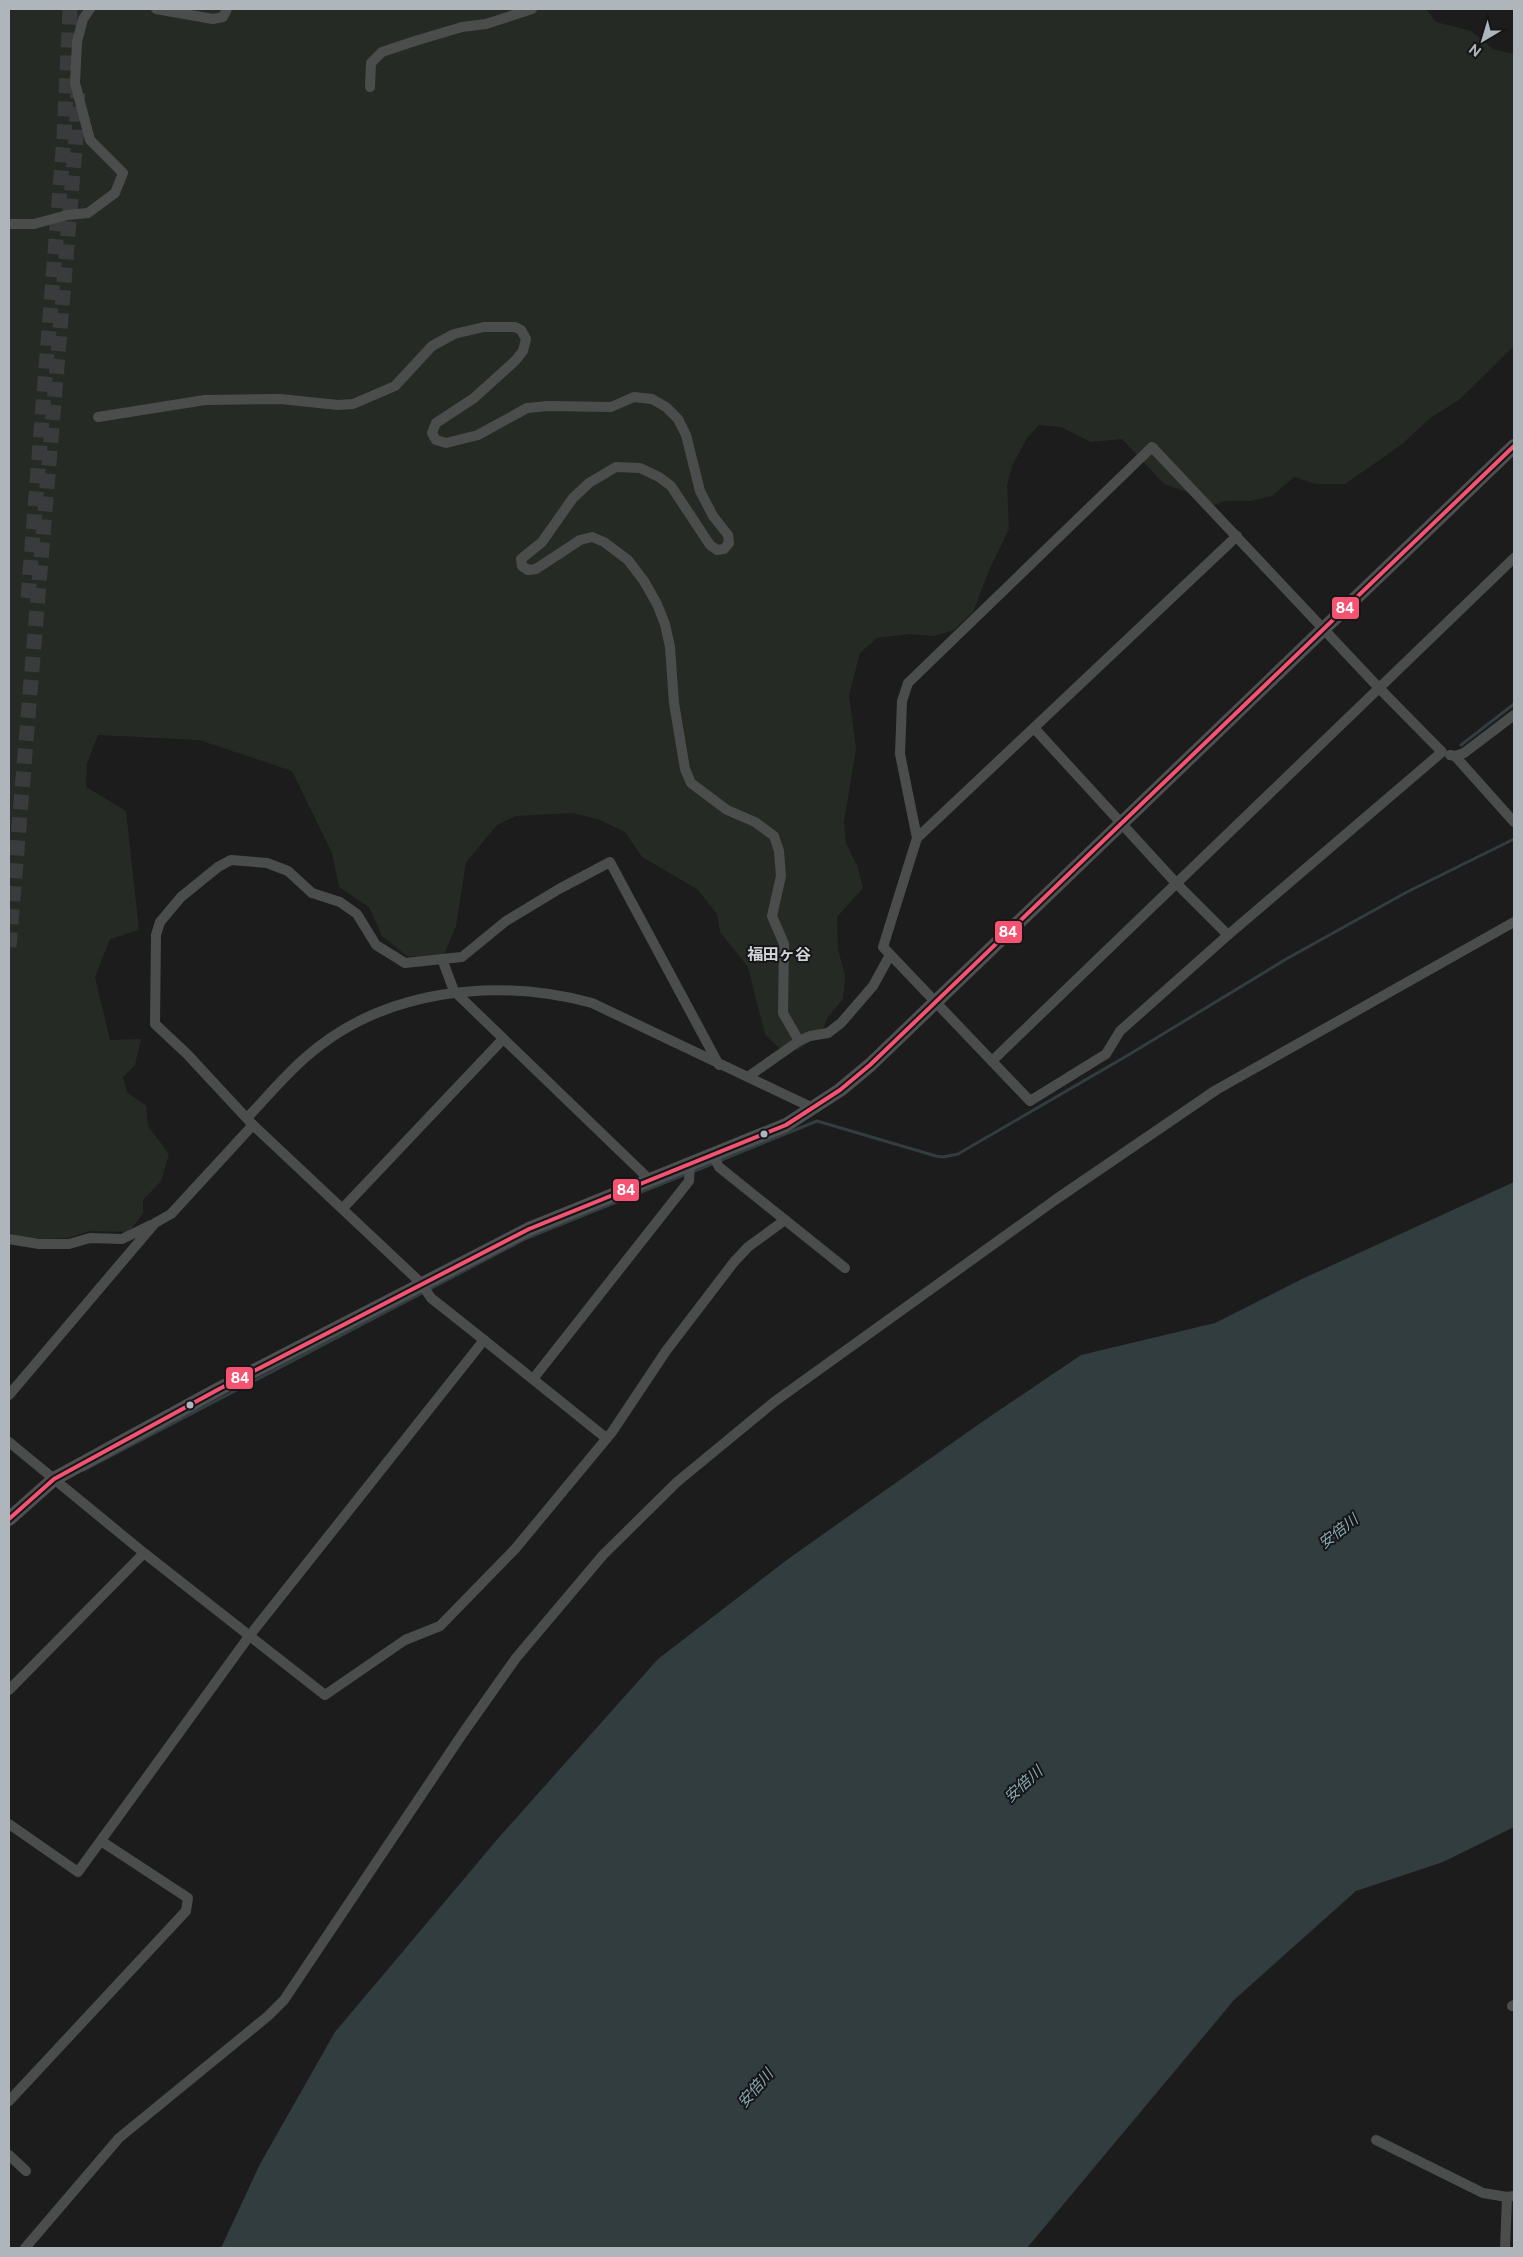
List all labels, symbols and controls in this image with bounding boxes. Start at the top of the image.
north arrow [1458,15,1508,65]
text: N [1466,41,1484,60]
line badge: 84 [1331,596,1360,620]
text: 84 [1336,600,1354,616]
line badge: 84 [994,920,1023,944]
text: 84 [999,924,1017,940]
district label: 福田ヶ谷 [747,945,811,964]
unlabelled marker [759,1129,769,1139]
line badge: 84 [612,1178,640,1202]
text: 84 [617,1182,635,1198]
line badge: 84 [225,1366,254,1390]
text: 84 [231,1370,249,1386]
unlabelled marker [185,1400,195,1410]
water label: 安倍川 [1315,1509,1363,1552]
water label: 安倍川 [1001,1761,1047,1805]
water label: 安倍川 [734,2064,777,2111]

